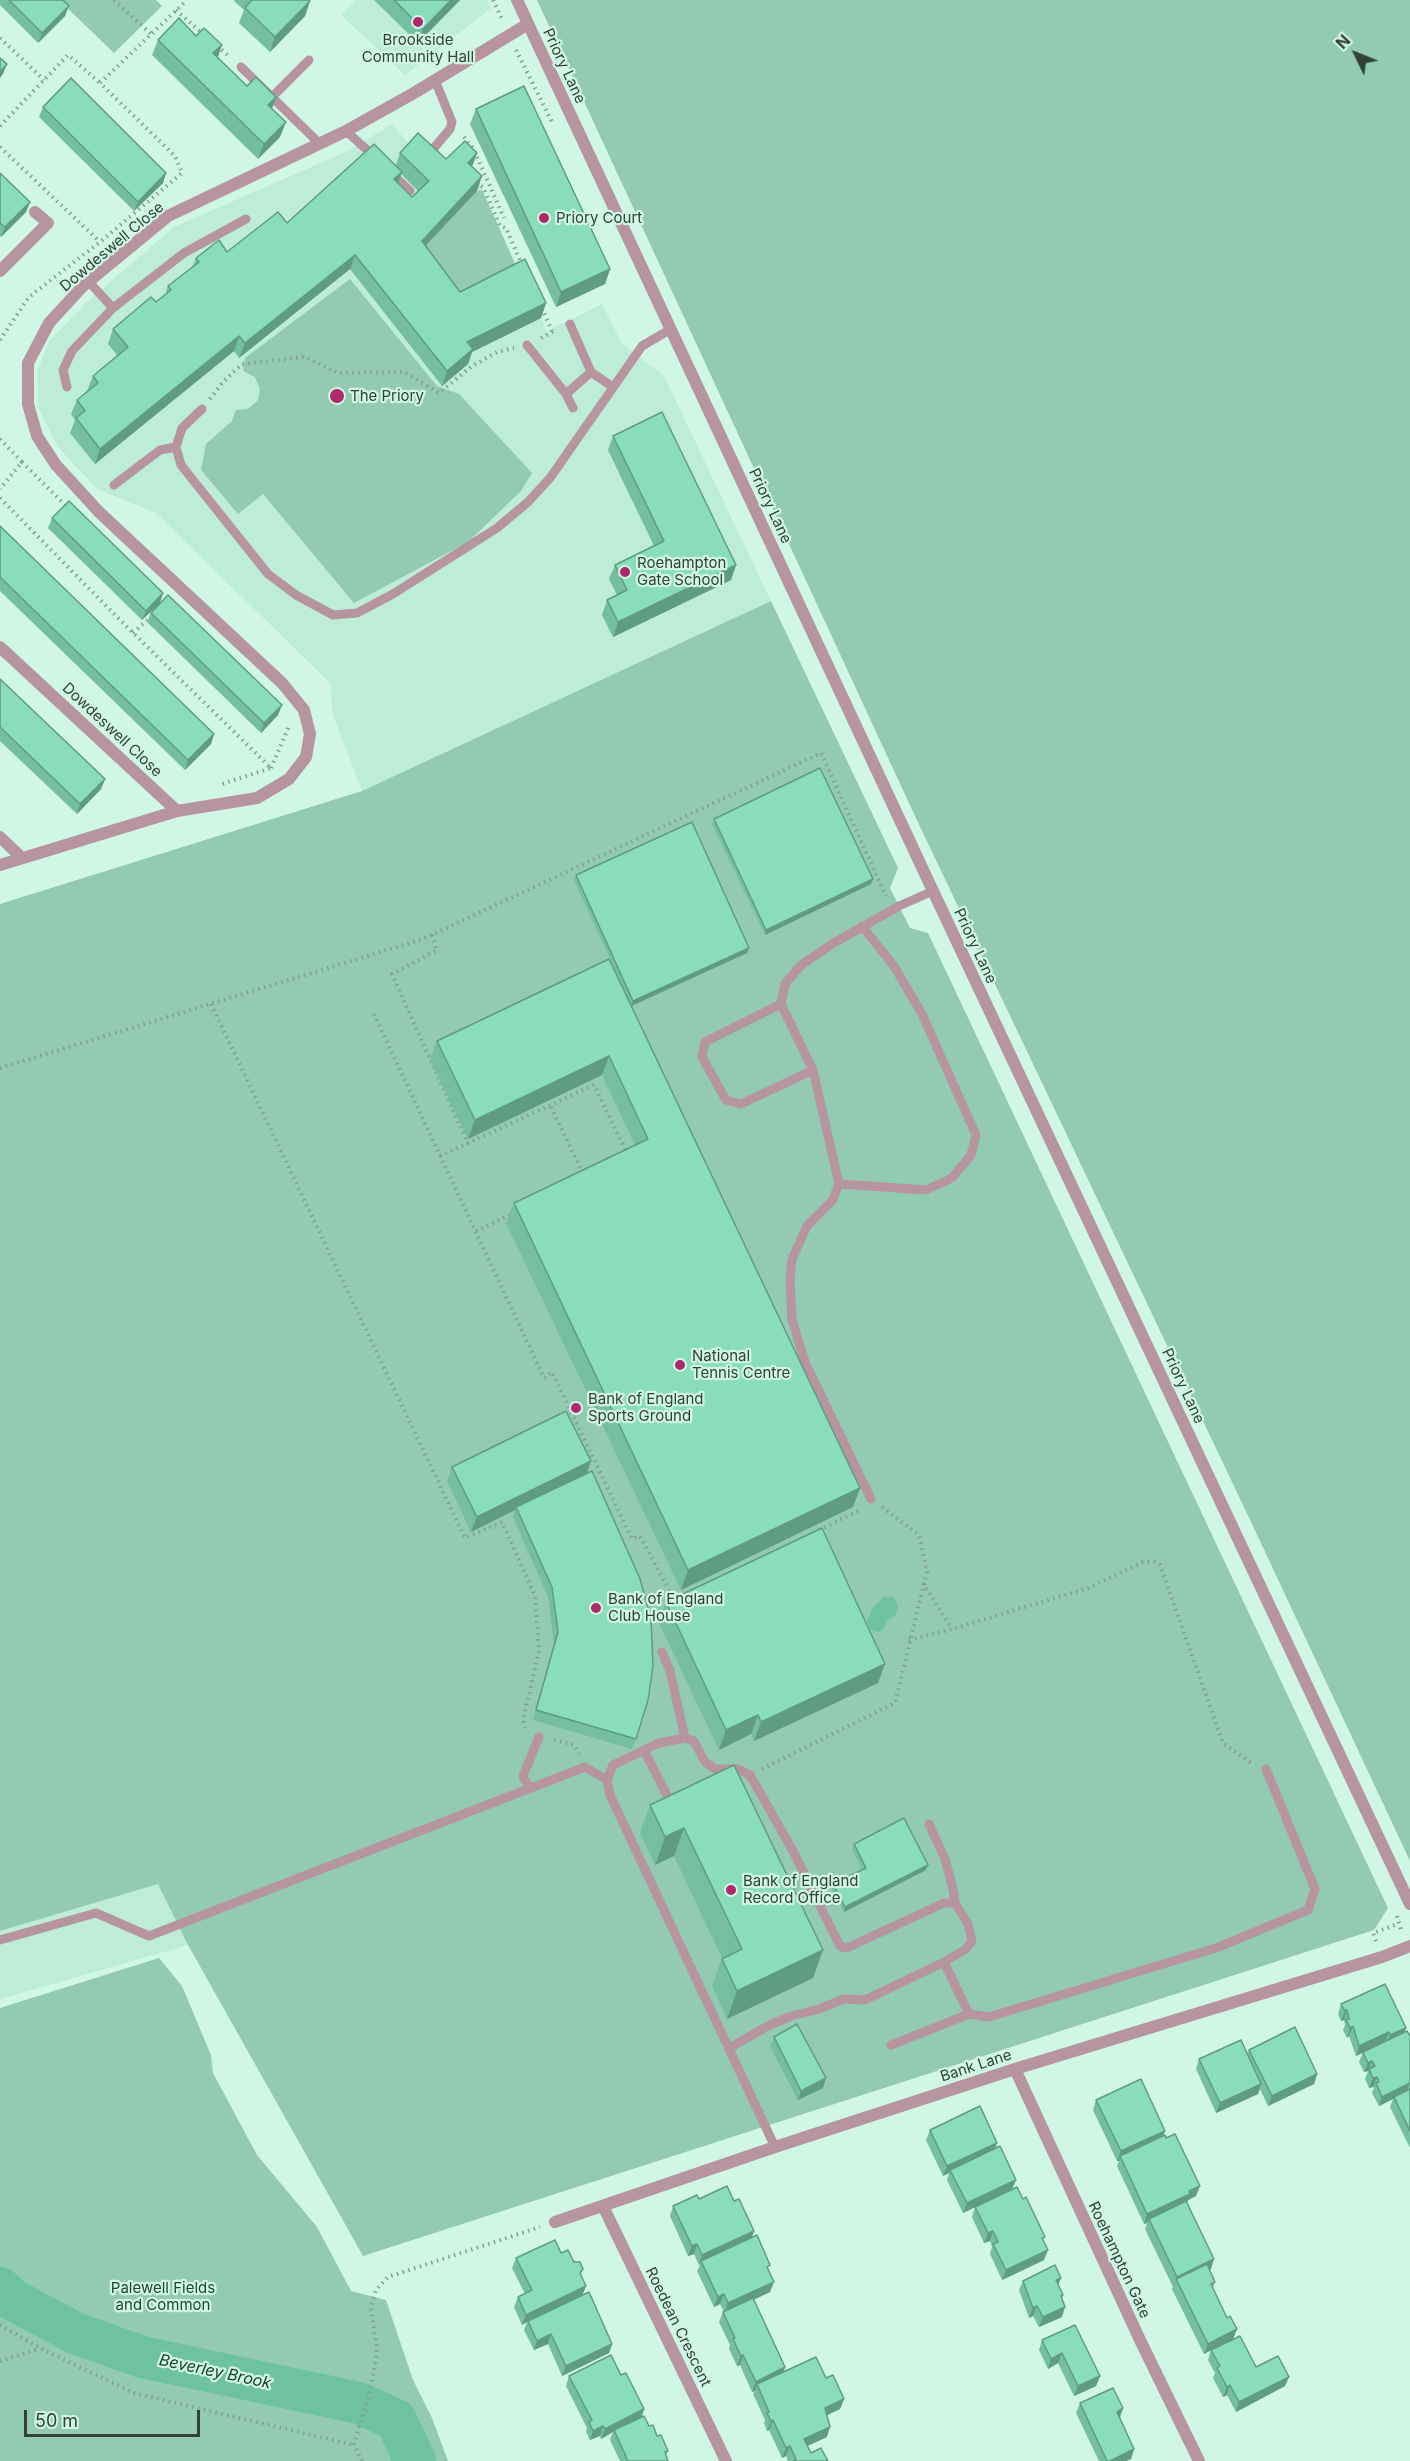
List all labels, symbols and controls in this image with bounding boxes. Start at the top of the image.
marker: Brookside Community Hall [411,15,425,29]
north arrow [1326,24,1386,84]
street label: Priory Lane [539,25,589,107]
text: N [1331,30,1354,53]
place label: Brookside Community Hall [362,31,474,66]
street label: Dowdeswell Close [56,198,168,296]
place label: Priory Court [556,209,642,227]
marker: Priory Court [537,211,551,225]
marker: The Priory [328,387,346,405]
place label: The Priory [350,387,424,405]
street label: Priory Lane [745,465,795,547]
place label: Roehampton Gate School [637,554,726,589]
marker: Roehampton Gate School [618,565,632,579]
street label: Dowdeswell Close [58,679,166,781]
street label: Priory Lane [950,905,1000,987]
street label: Priory Lane [1158,1345,1208,1427]
place label: National Tennis Centre [692,1347,790,1382]
marker: National Tennis Centre [673,1358,687,1372]
place label: Bank of England Sports Ground [588,1390,703,1425]
marker: Bank of England Sports Ground [569,1401,583,1415]
place label: Bank of England Club House [608,1590,723,1625]
marker: Bank of England Club House [589,1601,603,1615]
place label: Bank of England Record Office [743,1872,858,1907]
marker: Bank of England Record Office [724,1883,738,1897]
street label: Bank Lane [938,2046,1014,2086]
street label: Roehampton Gate [1084,2199,1154,2321]
street label: Roedean Crescent [641,2264,715,2390]
park label: Palewell Fields and Common [111,2279,215,2314]
water label: Beverley Brook [157,2351,273,2393]
scale bar [27,2398,202,2436]
text: 50 m [35,2410,78,2431]

